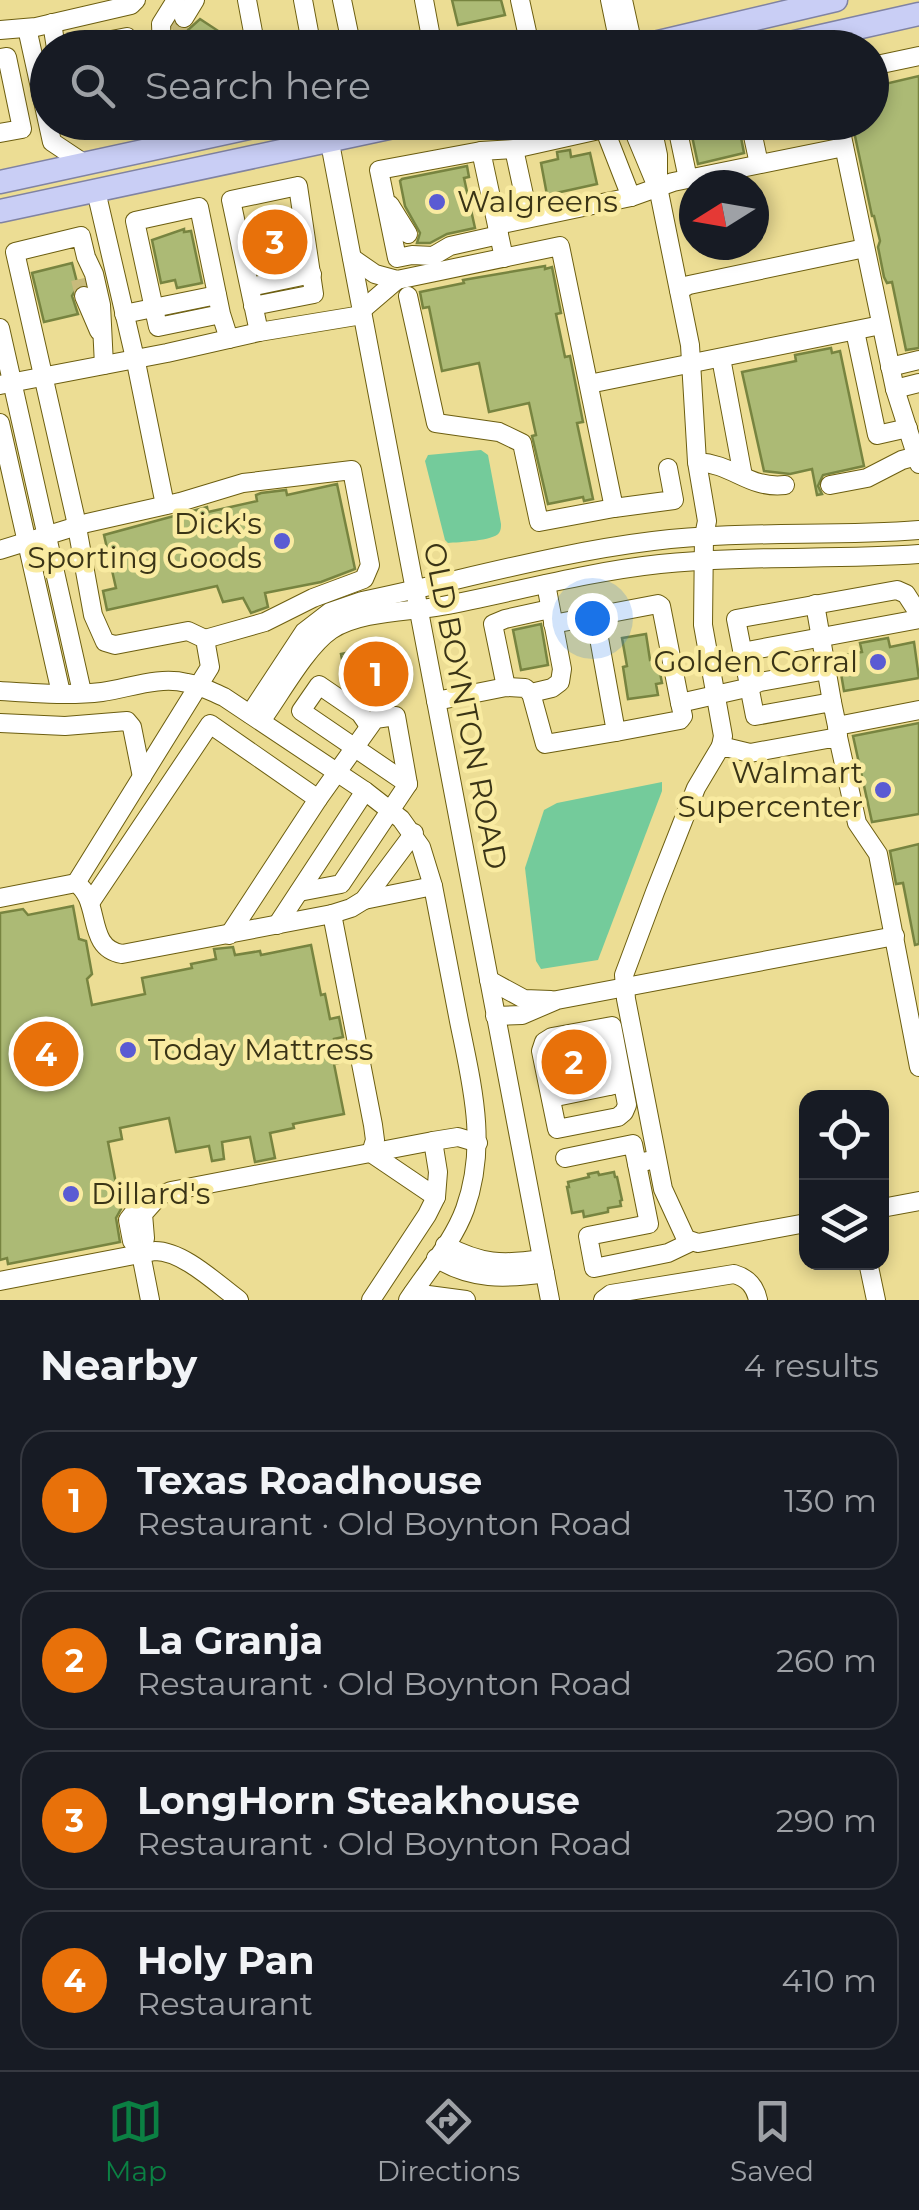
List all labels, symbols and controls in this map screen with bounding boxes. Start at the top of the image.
search box [30,30,889,140]
icon: search [65,58,120,113]
text: Search here [145,62,371,109]
north arrow [679,170,769,260]
place label: Walgreens [457,183,618,220]
marker: Walgreens [426,191,448,213]
pin: 3 [242,204,308,280]
place label: Dick's Sporting Goods [27,505,262,576]
marker: Dick's Sporting Goods [271,530,293,552]
street label: OLD BOYNTON ROAD [416,539,515,873]
your location [567,593,618,644]
pin: 1 [344,636,408,712]
place label: Golden Corral [654,643,858,680]
marker: Golden Corral [867,651,889,673]
place label: Walmart Supercenter [677,754,863,825]
marker: Walmart Supercenter [872,779,894,801]
pin: 4 [13,1016,78,1092]
pin: 2 [542,1024,606,1100]
place label: Today Mattress [148,1031,373,1068]
marker: Today Mattress [117,1039,139,1061]
map controls [799,1090,889,1270]
button: locate [799,1090,889,1180]
place label: Dillard's [91,1175,210,1212]
button: layers [799,1180,889,1270]
marker: Dillard's [60,1183,82,1205]
text: Nearby [40,1339,197,1391]
text: 4 results [744,1346,879,1385]
text: Texas Roadhouse [137,1457,482,1504]
text: 1 [68,1481,81,1520]
text: 130 m [784,1481,877,1520]
text: Restaurant · Old Boynton Road [137,1504,632,1543]
text: La Granja [137,1617,323,1664]
text: 2 [65,1641,84,1680]
text: 260 m [776,1641,877,1680]
text: Restaurant · Old Boynton Road [137,1664,632,1703]
text: LongHorn Steakhouse [137,1777,580,1824]
text: 3 [65,1801,84,1840]
text: 290 m [776,1801,877,1840]
text: Restaurant · Old Boynton Road [137,1824,632,1863]
text: Holy Pan [137,1937,314,1984]
text: 4 [63,1961,86,2000]
text: 410 m [782,1961,877,2000]
text: Restaurant [137,1984,313,2023]
tab: Map [105,2094,167,2188]
tab: Directions [377,2094,520,2188]
tab: Saved [730,2094,814,2188]

